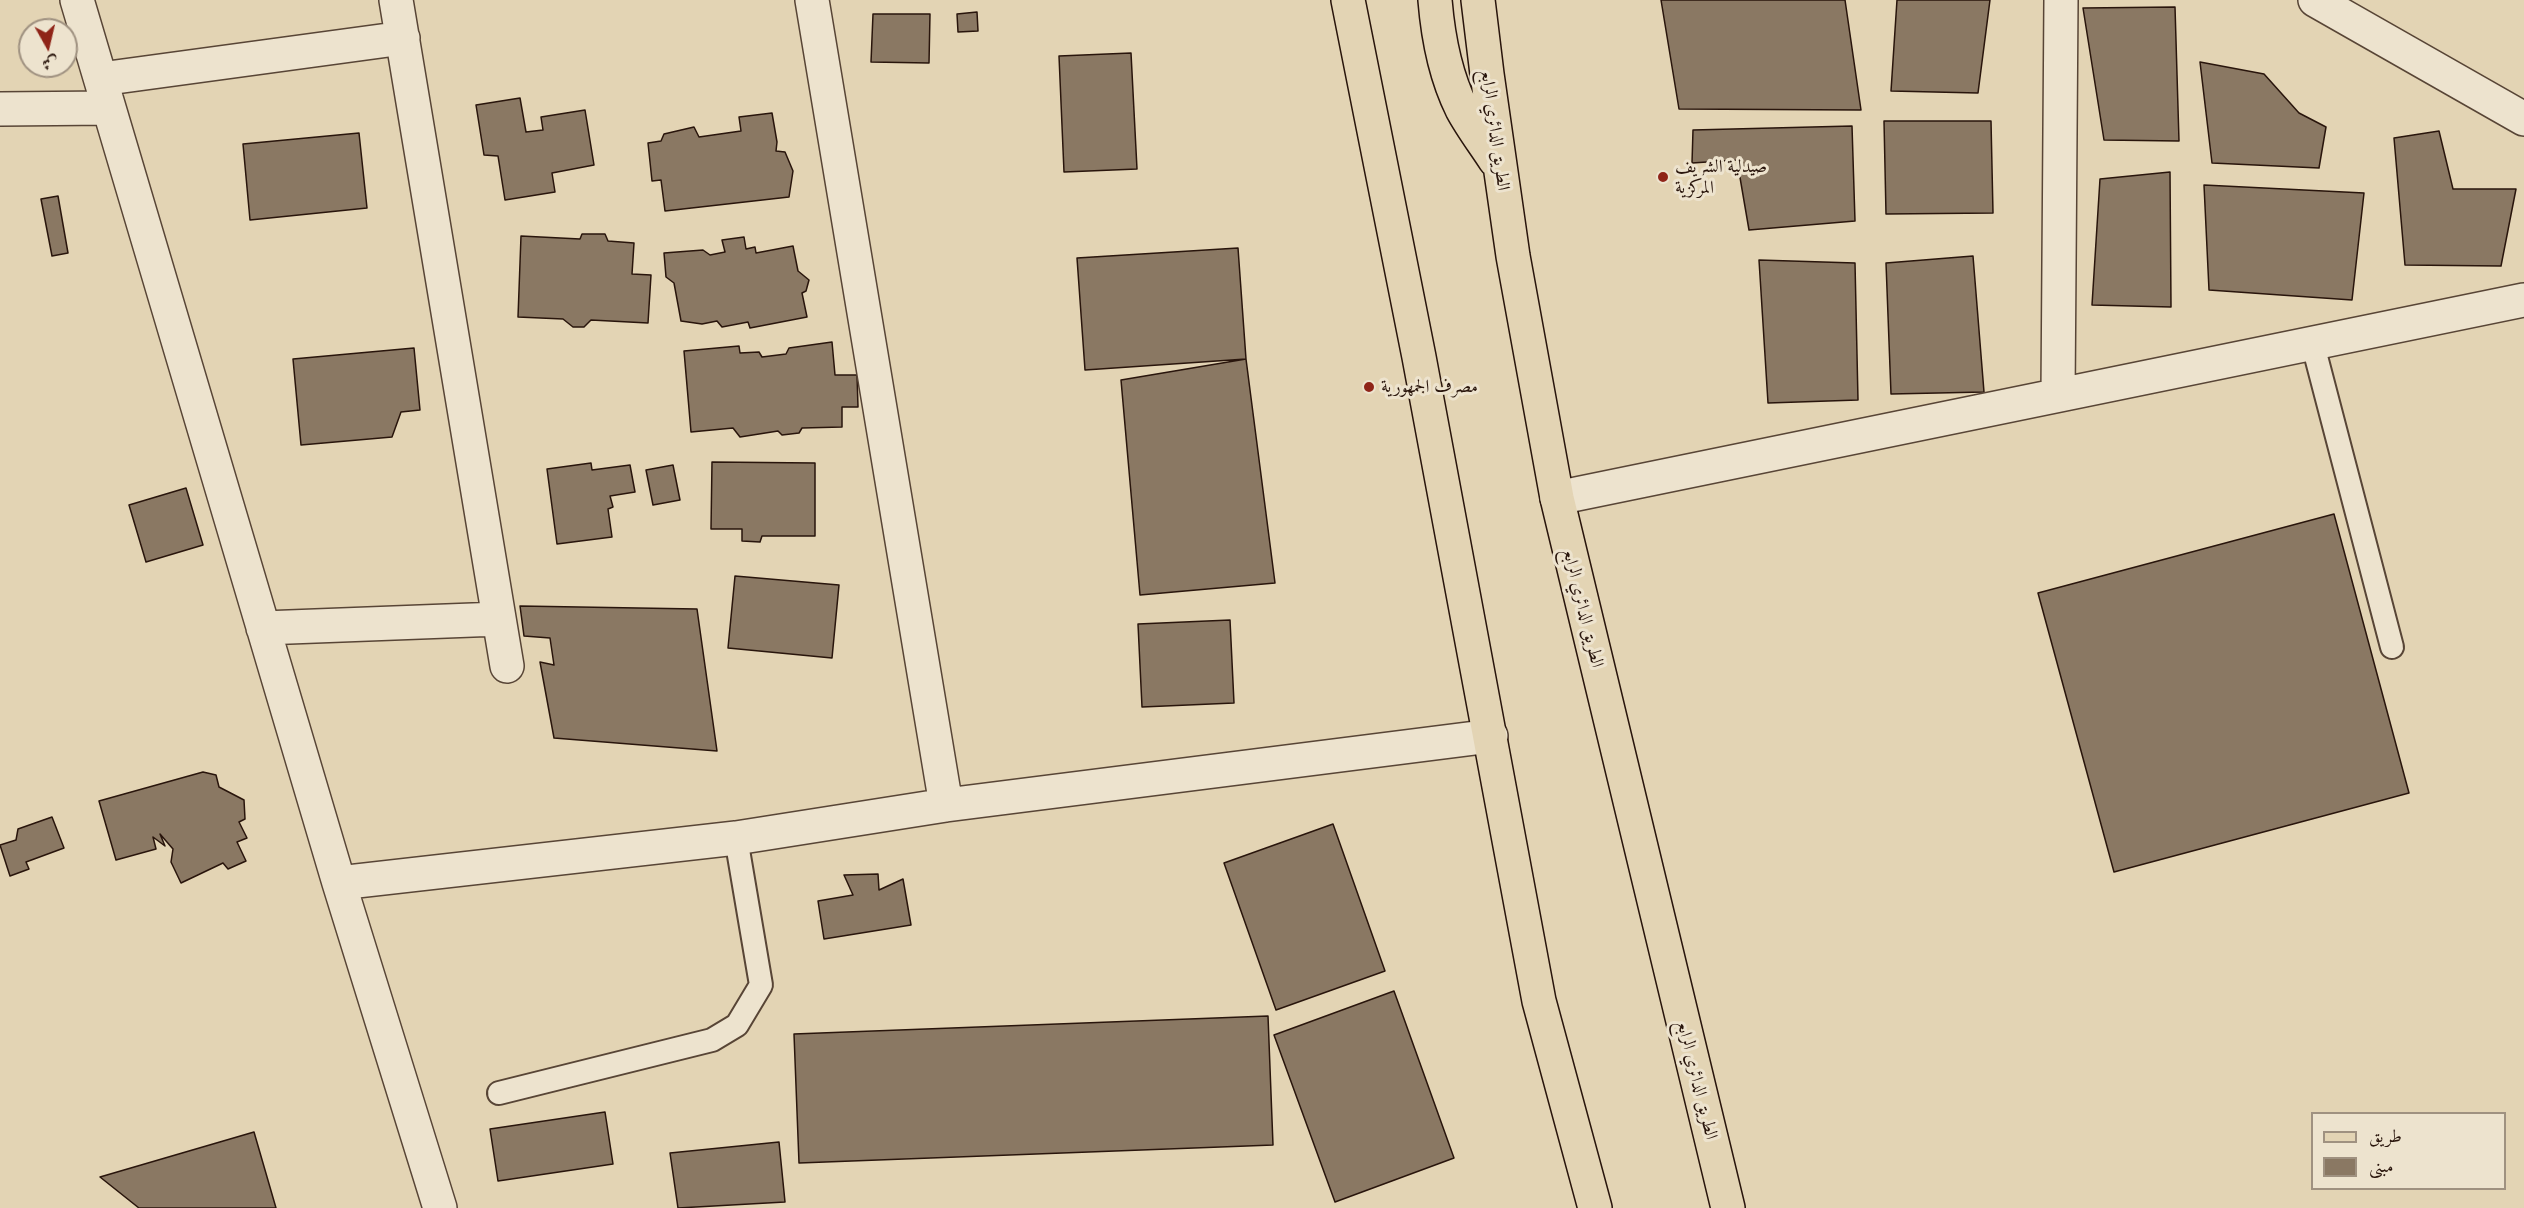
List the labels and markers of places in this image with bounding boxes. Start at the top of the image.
place label: صيدلية الشريف المركزية [1675,156,1767,198]
marker: صيدلية الشريف المركزية [1656,170,1670,184]
place label: مصرف الجمهورية [1381,376,1478,398]
marker: مصرف الجمهورية [1362,380,1376,394]

